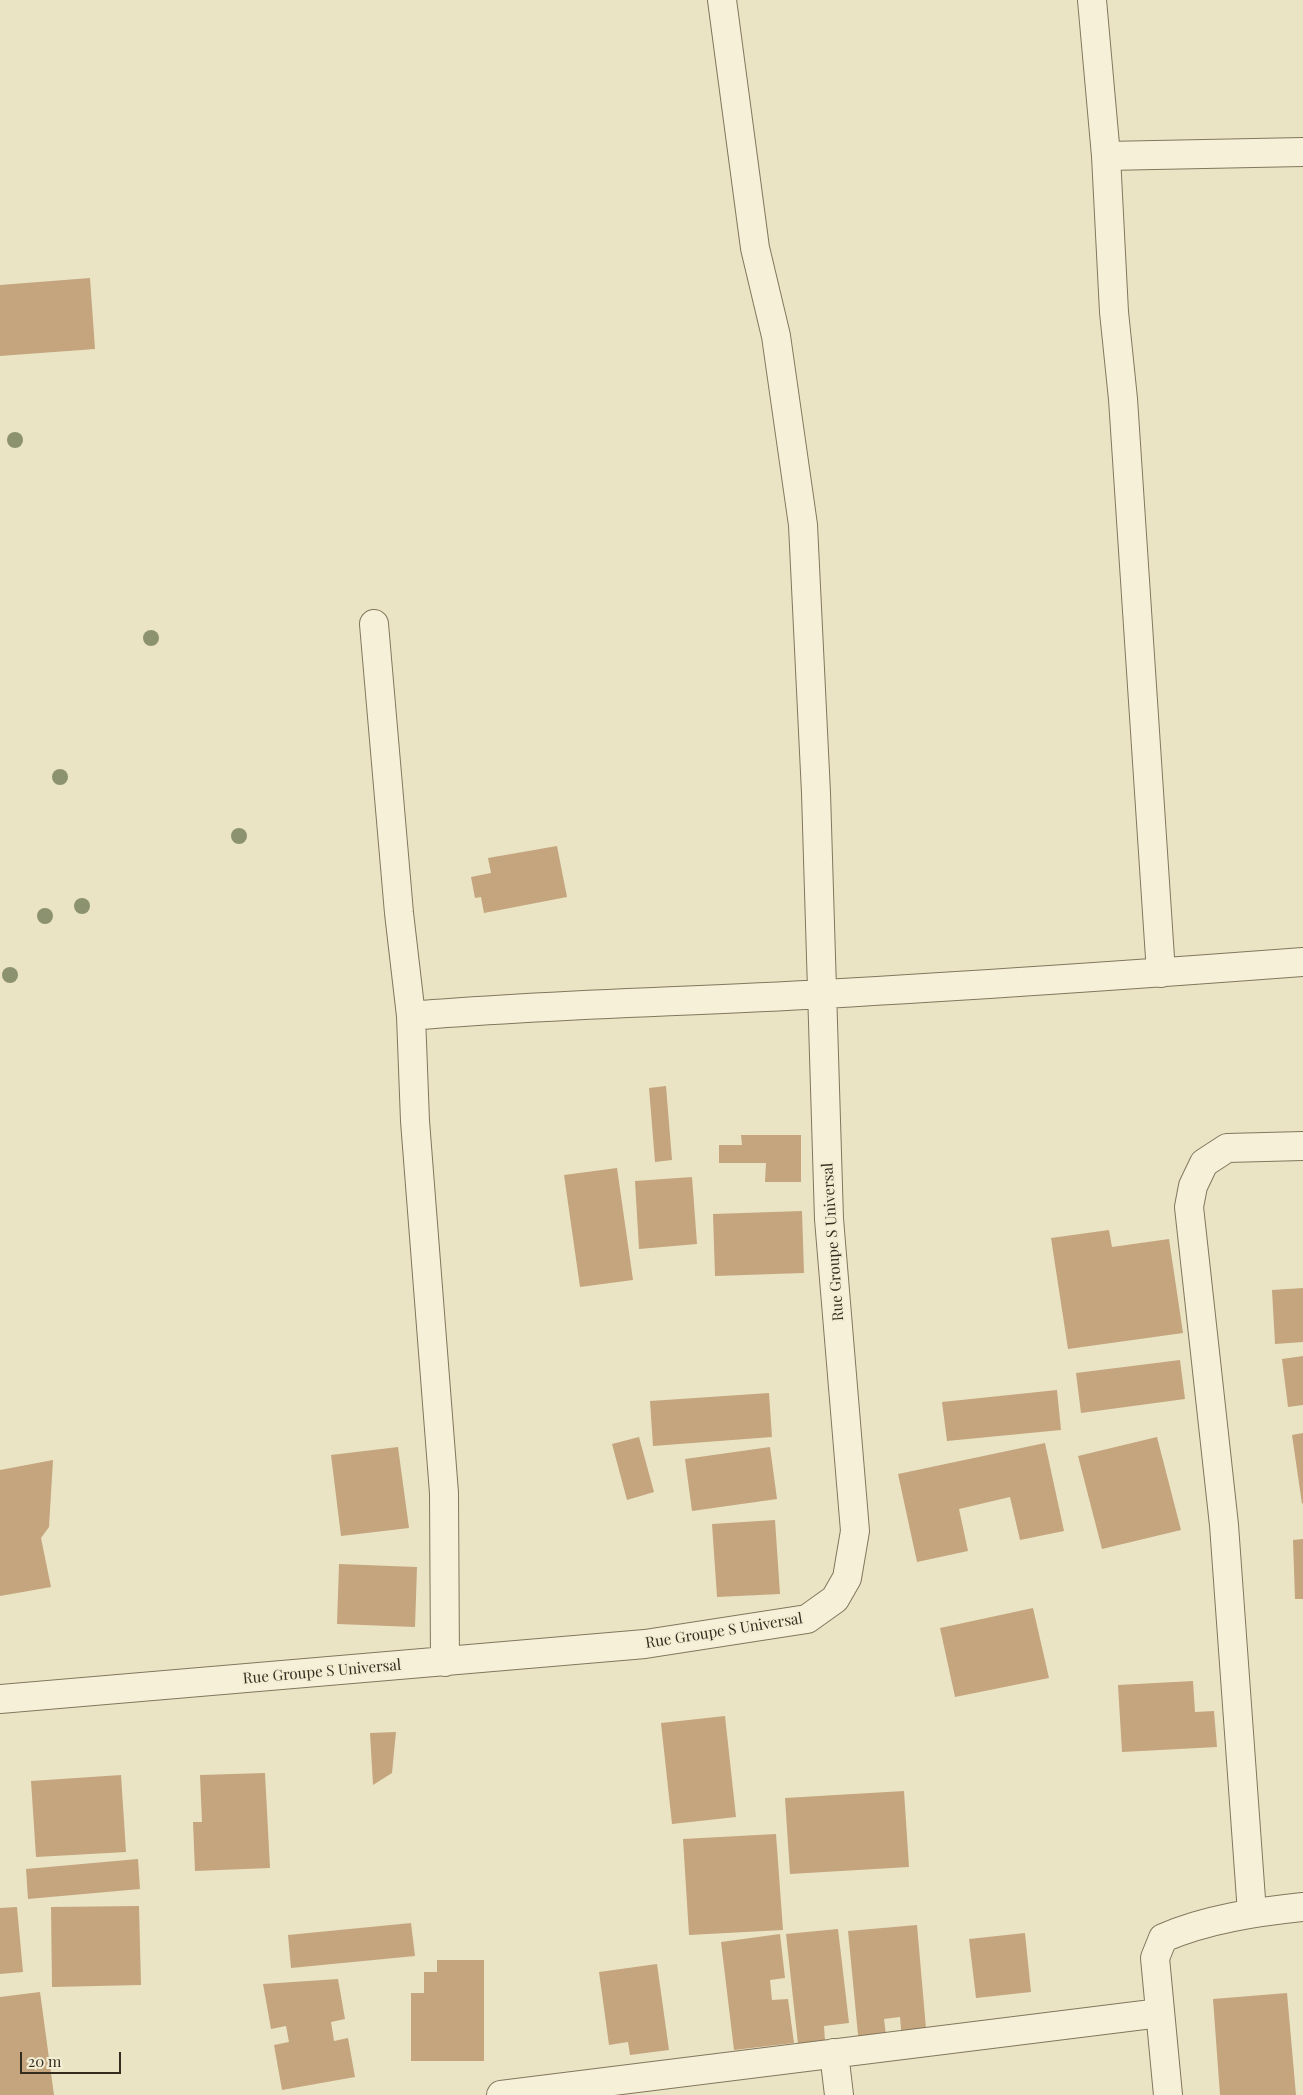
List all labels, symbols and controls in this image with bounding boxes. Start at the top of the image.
street label: Rue Groupe S Universal [818,1162,848,1322]
street label: Rue Groupe S Universal [644,1610,804,1652]
street label: Rue Groupe S Universal [242,1656,402,1688]
scale bar [22,2042,124,2074]
text: 20 m [28,2051,61,2071]

